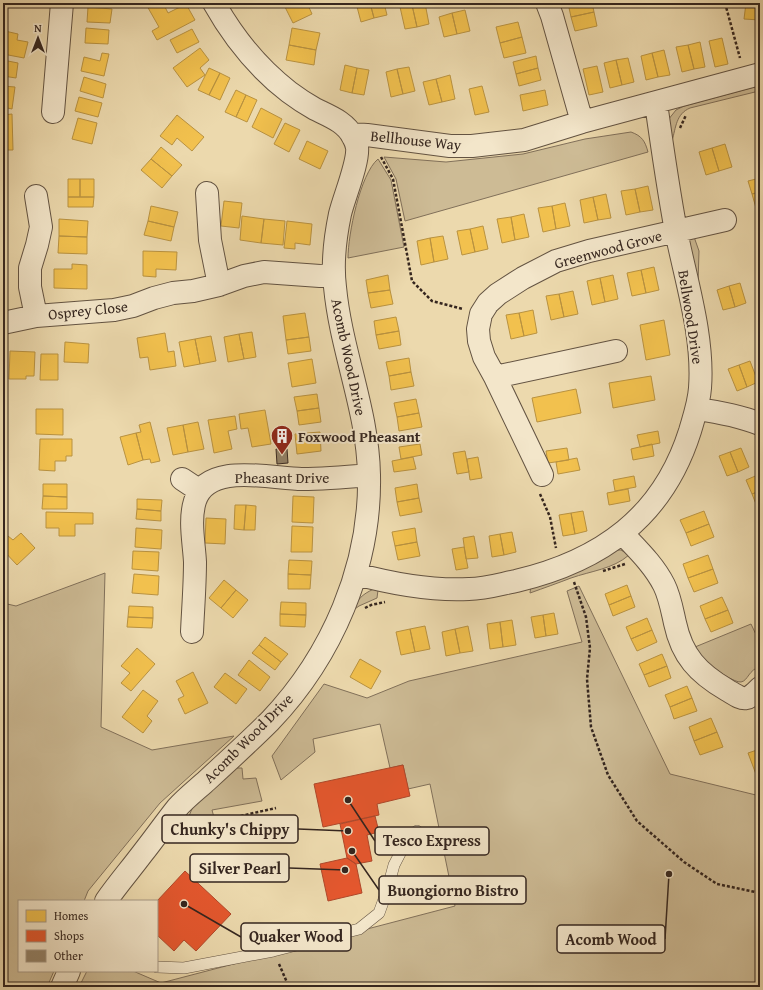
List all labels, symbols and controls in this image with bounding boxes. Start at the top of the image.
north arrow [18,18,58,58]
text: N [34,20,42,36]
street label: Bellhouse Way [370,125,463,155]
street label: Greenwood Grove [552,225,664,273]
street label: Bellwood Drive [673,269,709,365]
street label: Osprey Close [47,295,129,325]
street label: Acomb Wood Drive [326,297,372,417]
building icon: Foxwood Pheasant [269,423,295,456]
place label: Foxwood Pheasant [298,426,421,447]
street label: Pheasant Drive [235,467,329,488]
street label: Acomb Wood Drive [198,688,298,788]
callout: Chunky's Chippy [162,815,298,843]
text: Chunky's Chippy [170,817,290,841]
callout: Tesco Express [375,827,489,855]
text: Tesco Express [383,828,481,852]
callout: Silver Pearl [190,854,289,882]
text: Silver Pearl [199,856,281,880]
callout: Buongiorno Bistro [379,876,526,904]
text: Buongiorno Bistro [387,878,519,902]
legend [18,900,158,972]
text: Homes [54,907,89,924]
callout: Quaker Wood [241,923,351,951]
text: Quaker Wood [249,924,344,948]
callout: Acomb Wood [557,925,665,953]
text: Shops [54,927,84,944]
text: Acomb Wood [565,927,657,951]
text: Other [54,947,83,964]

